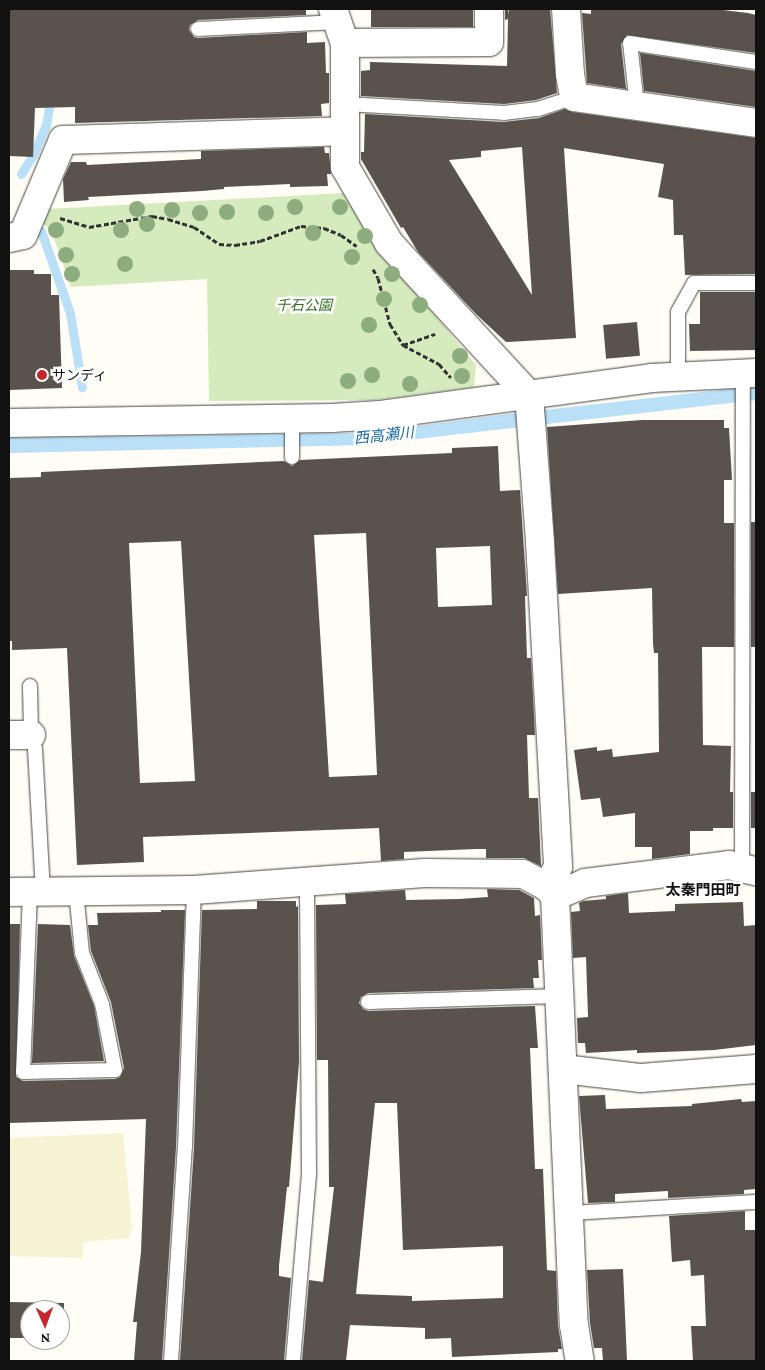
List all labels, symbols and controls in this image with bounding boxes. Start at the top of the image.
park label: 千石公園 [276,297,332,313]
place label: サンディ [52,367,108,383]
marker: サンディ [36,369,48,381]
water label: 西高瀬川 [353,424,415,448]
district label: 太秦門田町 [666,882,740,900]
north arrow [20,1300,70,1350]
text: N [40,1331,51,1347]

